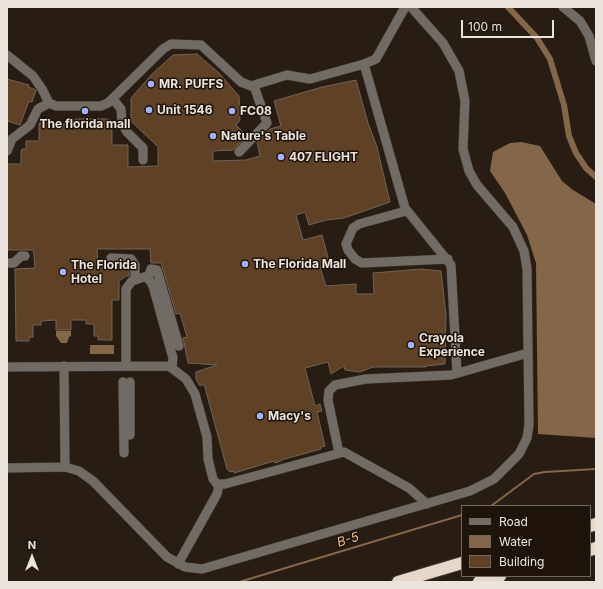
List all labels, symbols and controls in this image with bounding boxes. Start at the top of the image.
scale bar [463,12,556,38]
text: 100 m [468,19,502,34]
place label: MR. PUFFS [159,77,223,91]
marker: MR. PUFFS [146,79,156,89]
place label: Unit 1546 [157,103,212,117]
place label: FC08 [240,104,272,118]
marker: Unit 1546 [144,105,154,115]
marker: The florida mall [80,106,90,116]
marker: FC08 [227,106,237,116]
place label: The florida mall [40,117,130,131]
place label: Nature's Table [221,129,306,143]
marker: Nature's Table [208,131,218,141]
place label: 407 FLIGHT [289,150,358,164]
marker: 407 FLIGHT [276,152,286,162]
place label: The Florida Mall [253,257,346,271]
place label: The Florida Hotel [71,258,137,286]
marker: The Florida Mall [240,259,250,269]
marker: The Florida Hotel [58,267,68,277]
place label: Crayola Experience [419,331,485,359]
marker: Crayola Experience [406,340,416,350]
place label: Macy's [268,409,311,423]
marker: Macy's [255,411,265,421]
legend [461,505,591,577]
text: Road [499,514,528,529]
water label: B-5 [335,529,361,551]
text: Water [499,534,532,549]
north arrow [12,537,52,577]
text: N [28,538,36,552]
text: Building [499,554,544,569]

